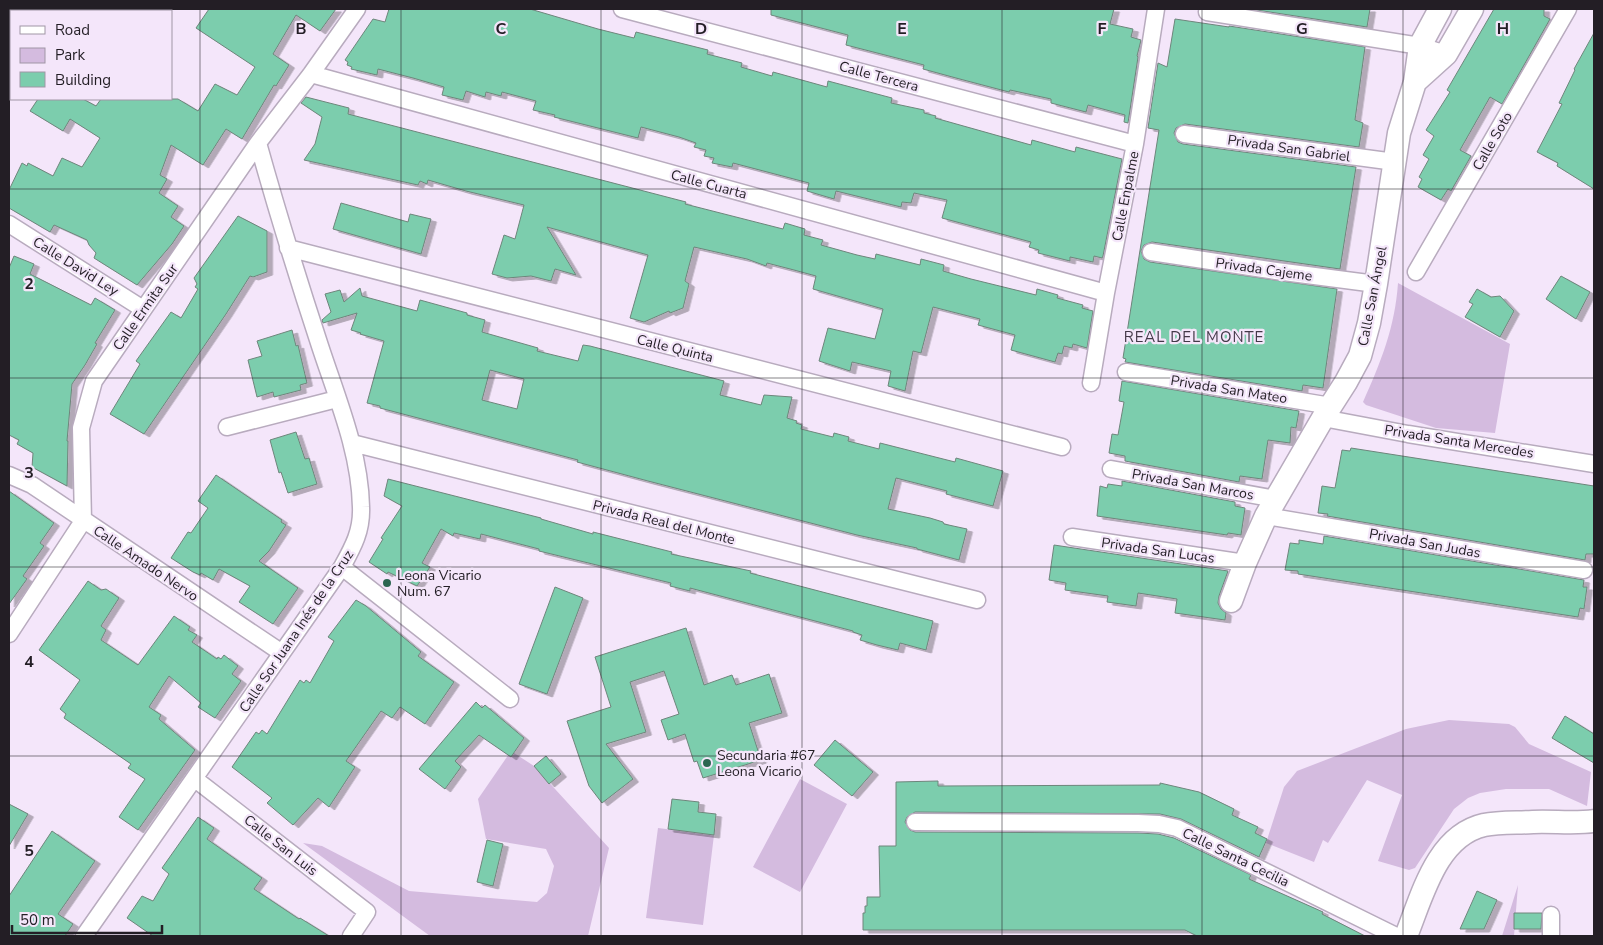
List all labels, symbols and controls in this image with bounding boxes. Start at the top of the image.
legend [10,10,172,100]
text: B [295,18,307,40]
text: C [496,18,507,40]
text: D [695,18,707,40]
text: E [897,18,907,40]
text: F [1098,18,1107,40]
text: G [1296,18,1308,40]
text: H [1497,18,1509,40]
text: Road [55,20,90,40]
text: Park [55,45,85,65]
street label: Calle Tercera [837,57,921,96]
text: Building [55,70,111,90]
street label: Calle Soto [1468,108,1517,174]
street label: Privada San Gabriel [1226,130,1352,167]
street label: Calle Enpalme [1107,150,1144,243]
street label: Calle Cuarta [669,165,749,204]
street label: Calle David Ley [29,232,123,301]
street label: Calle San Ángel [1353,244,1392,348]
street label: Privada Cajeme [1214,253,1314,286]
street label: Calle Ermita Sur [108,260,182,354]
text: 2 [24,273,34,295]
district label: REAL DEL MONTE [1124,327,1264,347]
street label: Calle Quinta [635,330,715,367]
street label: Privada San Mateo [1169,371,1289,408]
street label: Privada Santa Mercedes [1383,420,1535,463]
text: 3 [24,462,34,484]
street label: Privada San Marcos [1130,464,1256,505]
street label: Privada Real del Monte [591,496,737,549]
street label: Calle Amado Nervo [89,521,202,606]
street label: Privada San Judas [1368,524,1482,563]
street label: Privada San Lucas [1100,533,1216,568]
street label: Calle Sor Juana Inés de la Cruz [235,546,358,716]
place label: Leona Vicario Num. 67 [397,566,482,601]
marker: Leona Vicario Num. 67 [381,577,393,589]
text: 4 [24,651,34,673]
place label: Secundaria #67 Leona Vicario [717,746,815,781]
marker: Secundaria #67 Leona Vicario [701,757,713,769]
street label: Calle San Luis [240,811,322,880]
street label: Calle Santa Cecilia [1179,823,1292,892]
text: 5 [24,840,34,862]
scale bar [12,902,162,934]
text: 50 m [20,910,55,930]

